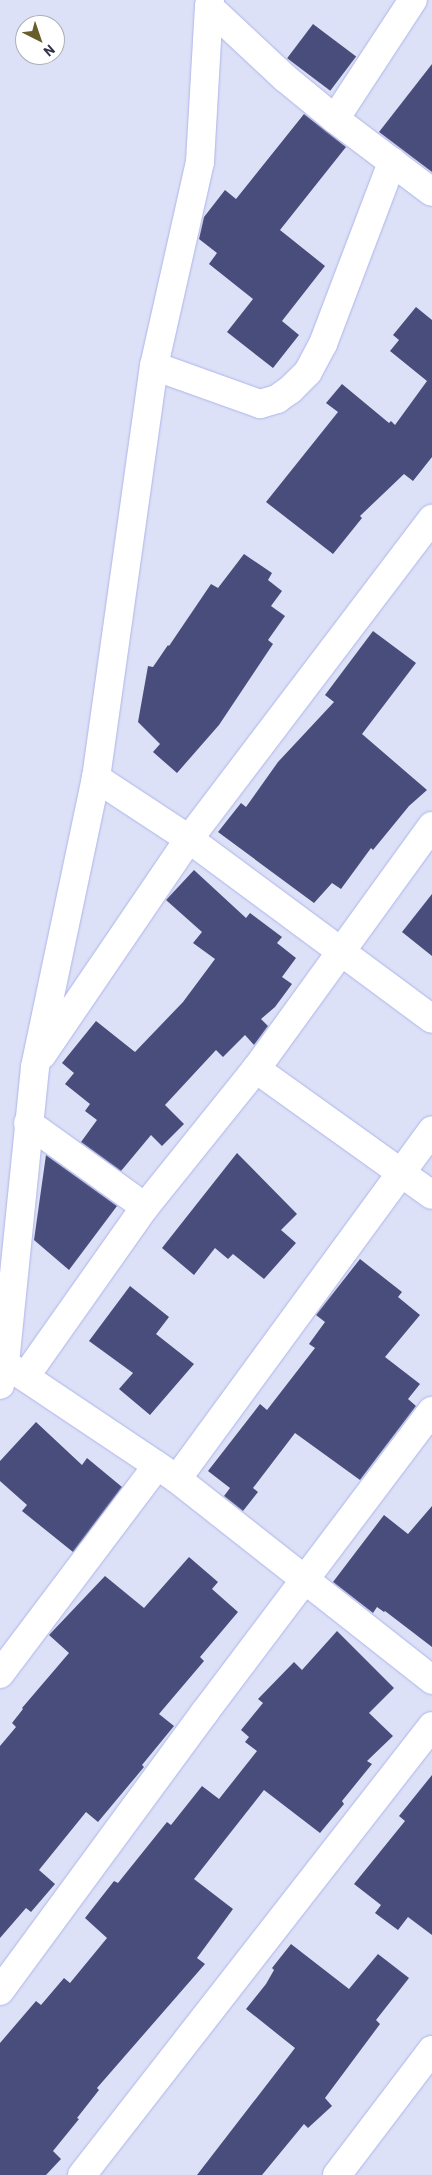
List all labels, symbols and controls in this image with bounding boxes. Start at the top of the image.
north arrow [15,15,65,65]
text: N [40,41,59,60]

